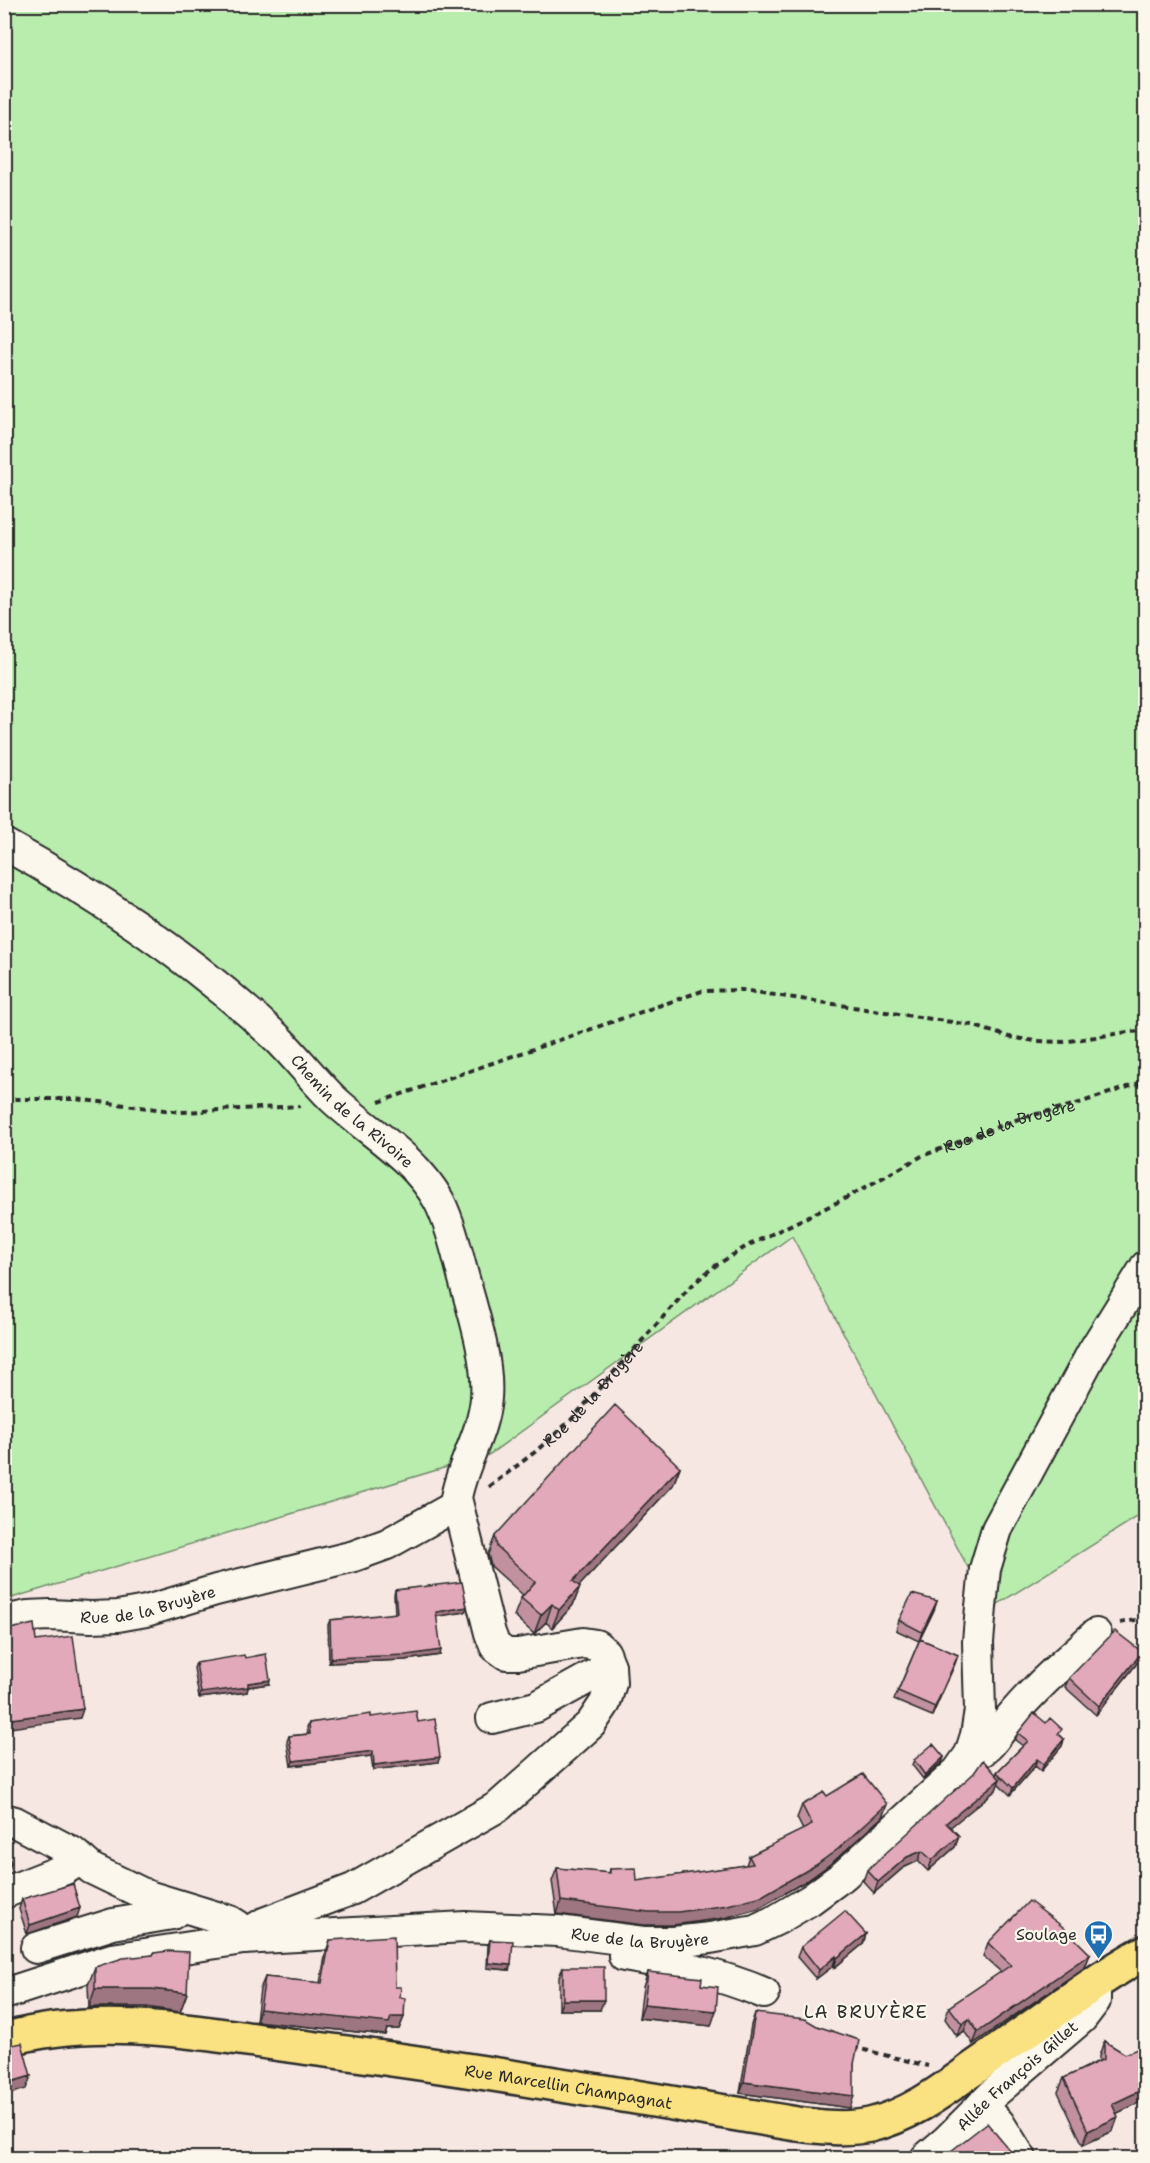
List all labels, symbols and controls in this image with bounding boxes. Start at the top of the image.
street label: Chemin de la Rivoire [287,1050,418,1172]
street label: Rue de la Bruyère [940,1094,1077,1158]
street label: Rue de la Bruyère [538,1336,648,1451]
street label: Rue de la Bruyère [80,1580,218,1628]
bus stop icon: Soulage [1082,1918,1114,1960]
street label: Rue de la Bruyère [570,1922,710,1953]
place label: Soulage [1016,1924,1077,1945]
district label: LA BRUYÈRE [804,2000,928,2024]
street label: Allée François Gillet [952,2016,1082,2135]
street label: Rue Marcellin Champagnat [463,2059,674,2114]

